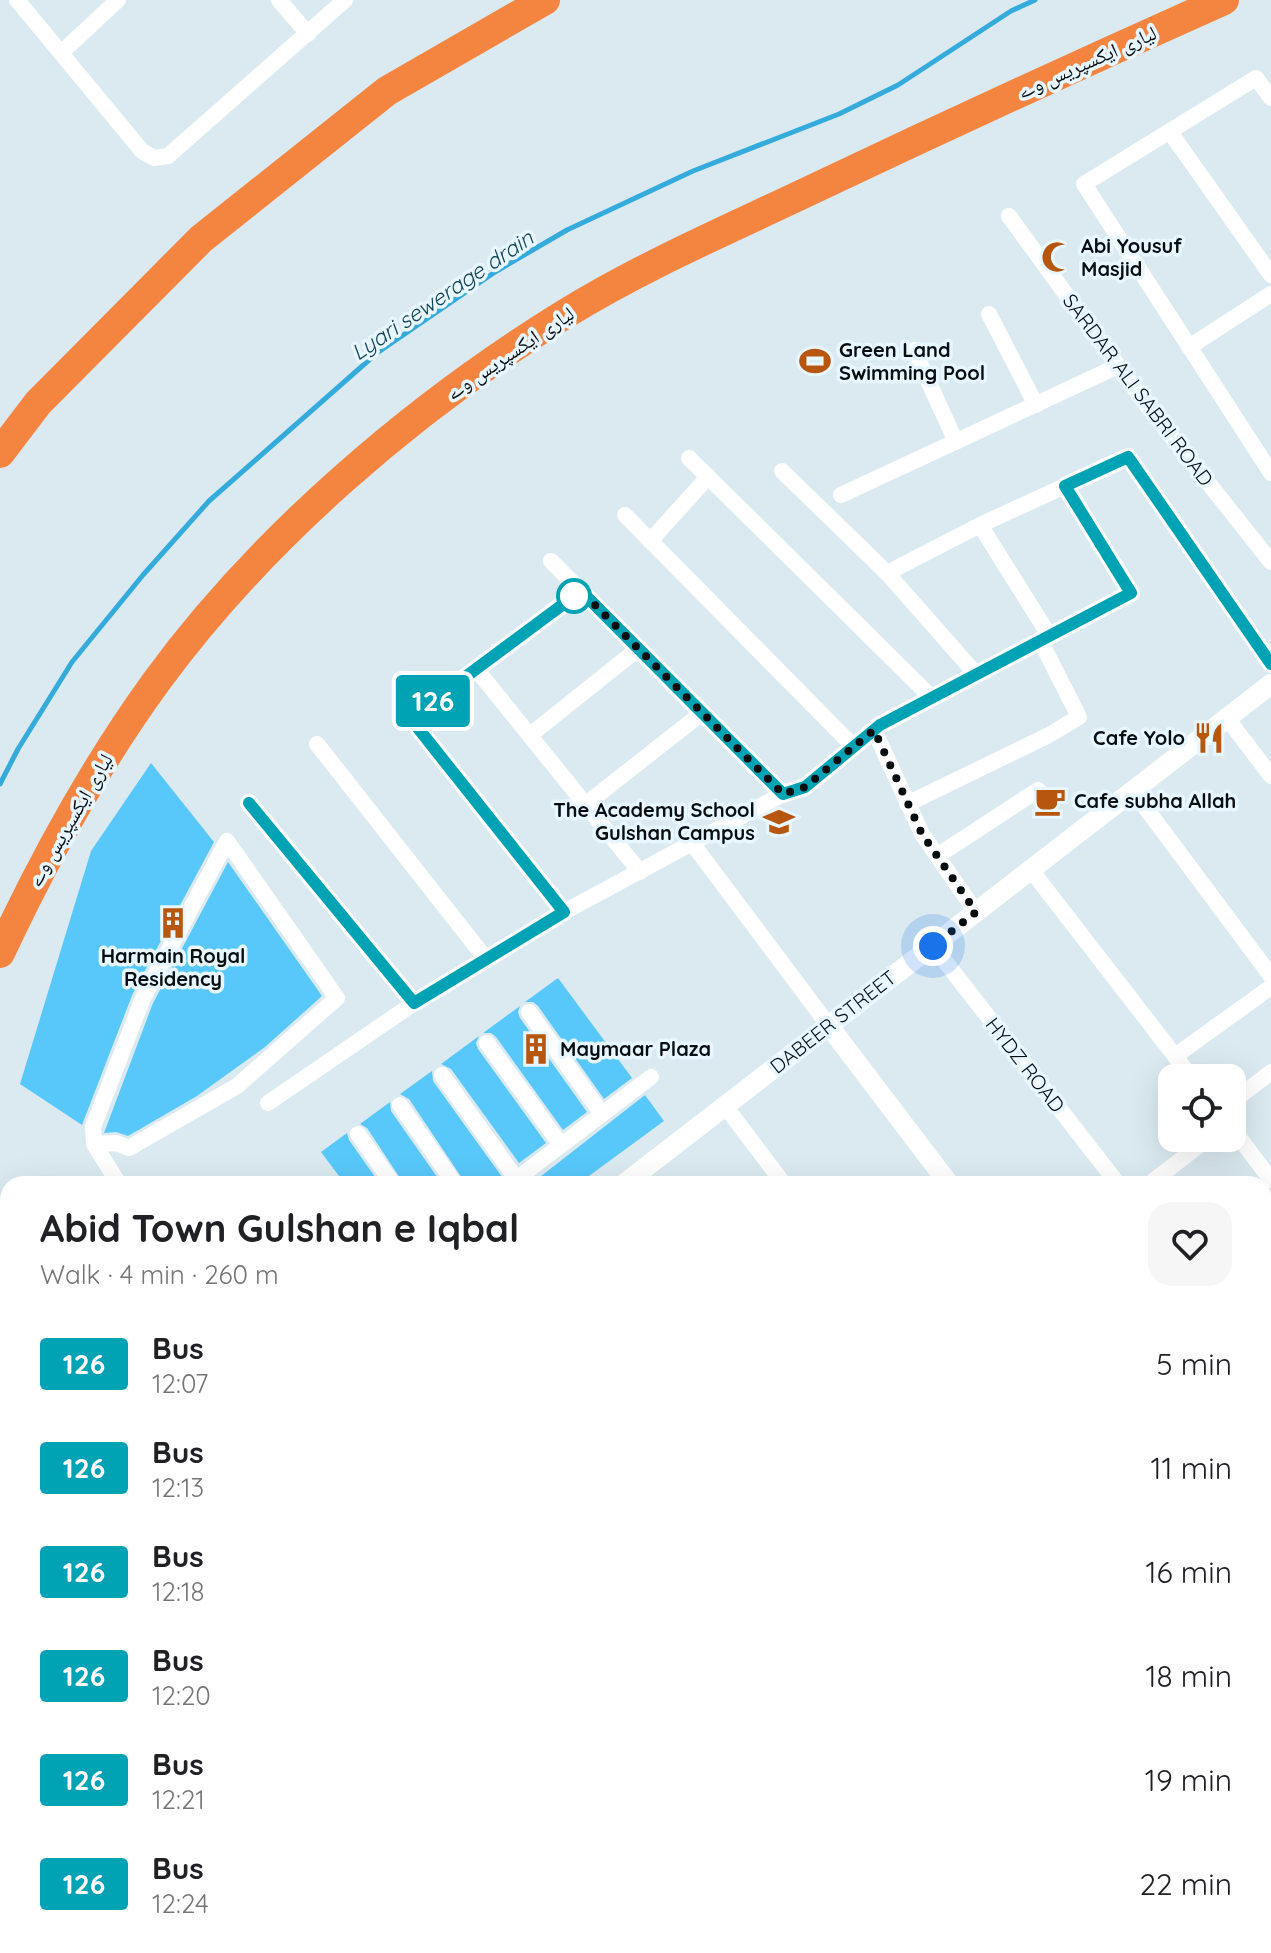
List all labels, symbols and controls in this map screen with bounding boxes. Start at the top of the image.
street label: لیاری ایکسپریس وے [1014,20,1160,103]
water label: Lyari sewerage drain [346,223,539,366]
place label: Abi Yousuf Masjid [1081,233,1182,281]
mosque icon: Abi Yousuf Masjid [1040,240,1074,274]
street label: SARDAR ALI SABRI ROAD [1058,289,1219,491]
street label: لیاری ایکسپریس وے [441,301,579,405]
place label: Green Land Swimming Pool [839,337,985,385]
sports icon: Green Land Swimming Pool [798,344,832,378]
unlabelled marker [557,579,591,613]
line badge: 126 [387,675,479,727]
text: 126 [412,683,454,718]
restaurant icon: Cafe Yolo [1192,721,1226,755]
place label: Cafe Yolo [1093,725,1185,750]
street label: لیاری ایکسپریس وے [22,749,118,891]
cafe icon: Cafe subha Allah [1033,784,1067,818]
place label: Cafe subha Allah [1074,788,1236,813]
place label: The Academy School Gulshan Campus [553,797,755,845]
school or university icon: The Academy School Gulshan Campus [762,805,796,839]
building icon: Harmain Royal Residency [156,906,190,940]
your location [913,926,953,966]
place label: Harmain Royal Residency [101,943,245,991]
street label: DABEER STREET [765,965,901,1079]
street label: HYDZ ROAD [981,1012,1070,1117]
building icon: Maymaar Plaza [519,1032,553,1066]
place label: Maymaar Plaza [560,1036,711,1061]
map controls [1158,1064,1246,1152]
button: locate [1158,1064,1246,1152]
button: heart [1148,1202,1232,1286]
text: Abid Town Gulshan e Iqbal [40,1204,519,1252]
text: Walk · 4 min · 260 m [40,1258,279,1291]
text: Bus [152,1329,204,1367]
text: 5 min [1156,1345,1232,1383]
text: 126 [63,1346,105,1381]
text: 12:07 [152,1367,208,1400]
text: Bus [152,1433,204,1471]
text: 11 min [1150,1449,1232,1487]
text: 126 [63,1450,105,1485]
text: 12:13 [152,1471,204,1504]
text: Bus [152,1537,204,1575]
text: 16 min [1145,1553,1232,1591]
text: 126 [63,1554,105,1589]
text: 12:18 [152,1575,205,1608]
text: Bus [152,1641,204,1679]
text: 18 min [1145,1657,1232,1695]
text: 126 [63,1658,105,1693]
text: 12:20 [152,1679,211,1712]
text: Bus [152,1745,204,1783]
text: 19 min [1145,1761,1232,1799]
text: 126 [63,1762,105,1797]
text: 12:21 [152,1783,205,1816]
text: Bus [152,1849,204,1887]
text: 22 min [1139,1865,1232,1903]
text: 126 [63,1866,105,1901]
text: 12:24 [152,1887,209,1920]

